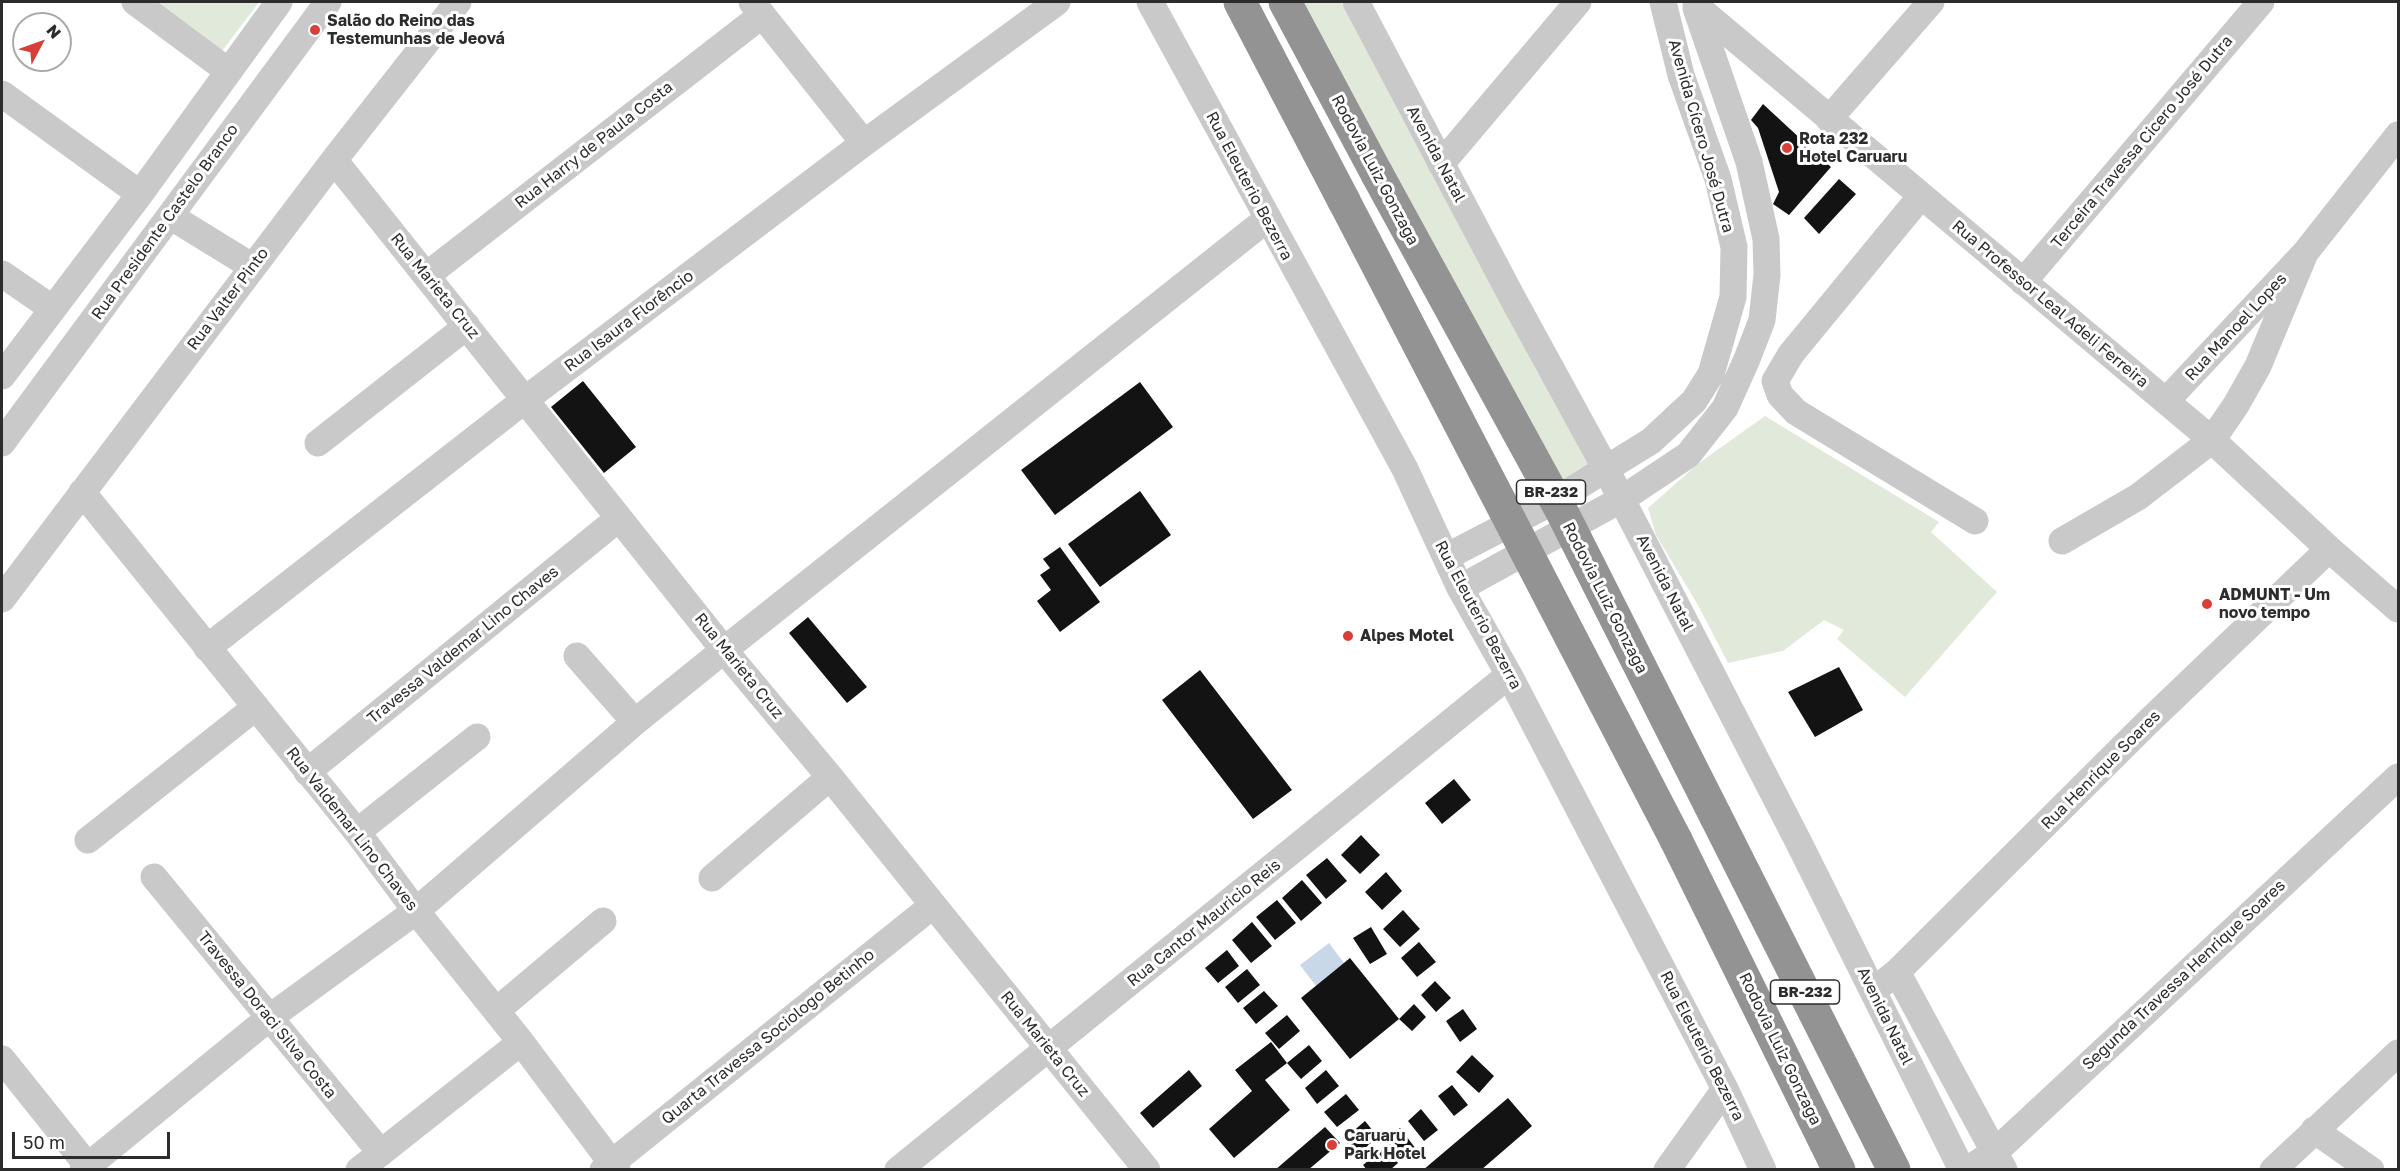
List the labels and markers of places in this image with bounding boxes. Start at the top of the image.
place label: Salão do Reino das Testemunhas de Jeová [327,11,505,49]
marker: Salão do Reino das Testemunhas de Jeová [308,23,322,37]
place label: Rota 232 Hotel Caruaru [1799,129,1907,167]
marker: Rota 232 Hotel Caruaru [1780,141,1794,155]
place label: ADMUNT - Um novo tempo [2219,585,2330,623]
marker: ADMUNT - Um novo tempo [2200,597,2214,611]
place label: Alpes Motel [1360,626,1454,646]
marker: Alpes Motel [1341,629,1355,643]
place label: Caruaru Park Hotel [1344,1126,1426,1164]
marker: Caruaru Park Hotel [1325,1138,1339,1152]

